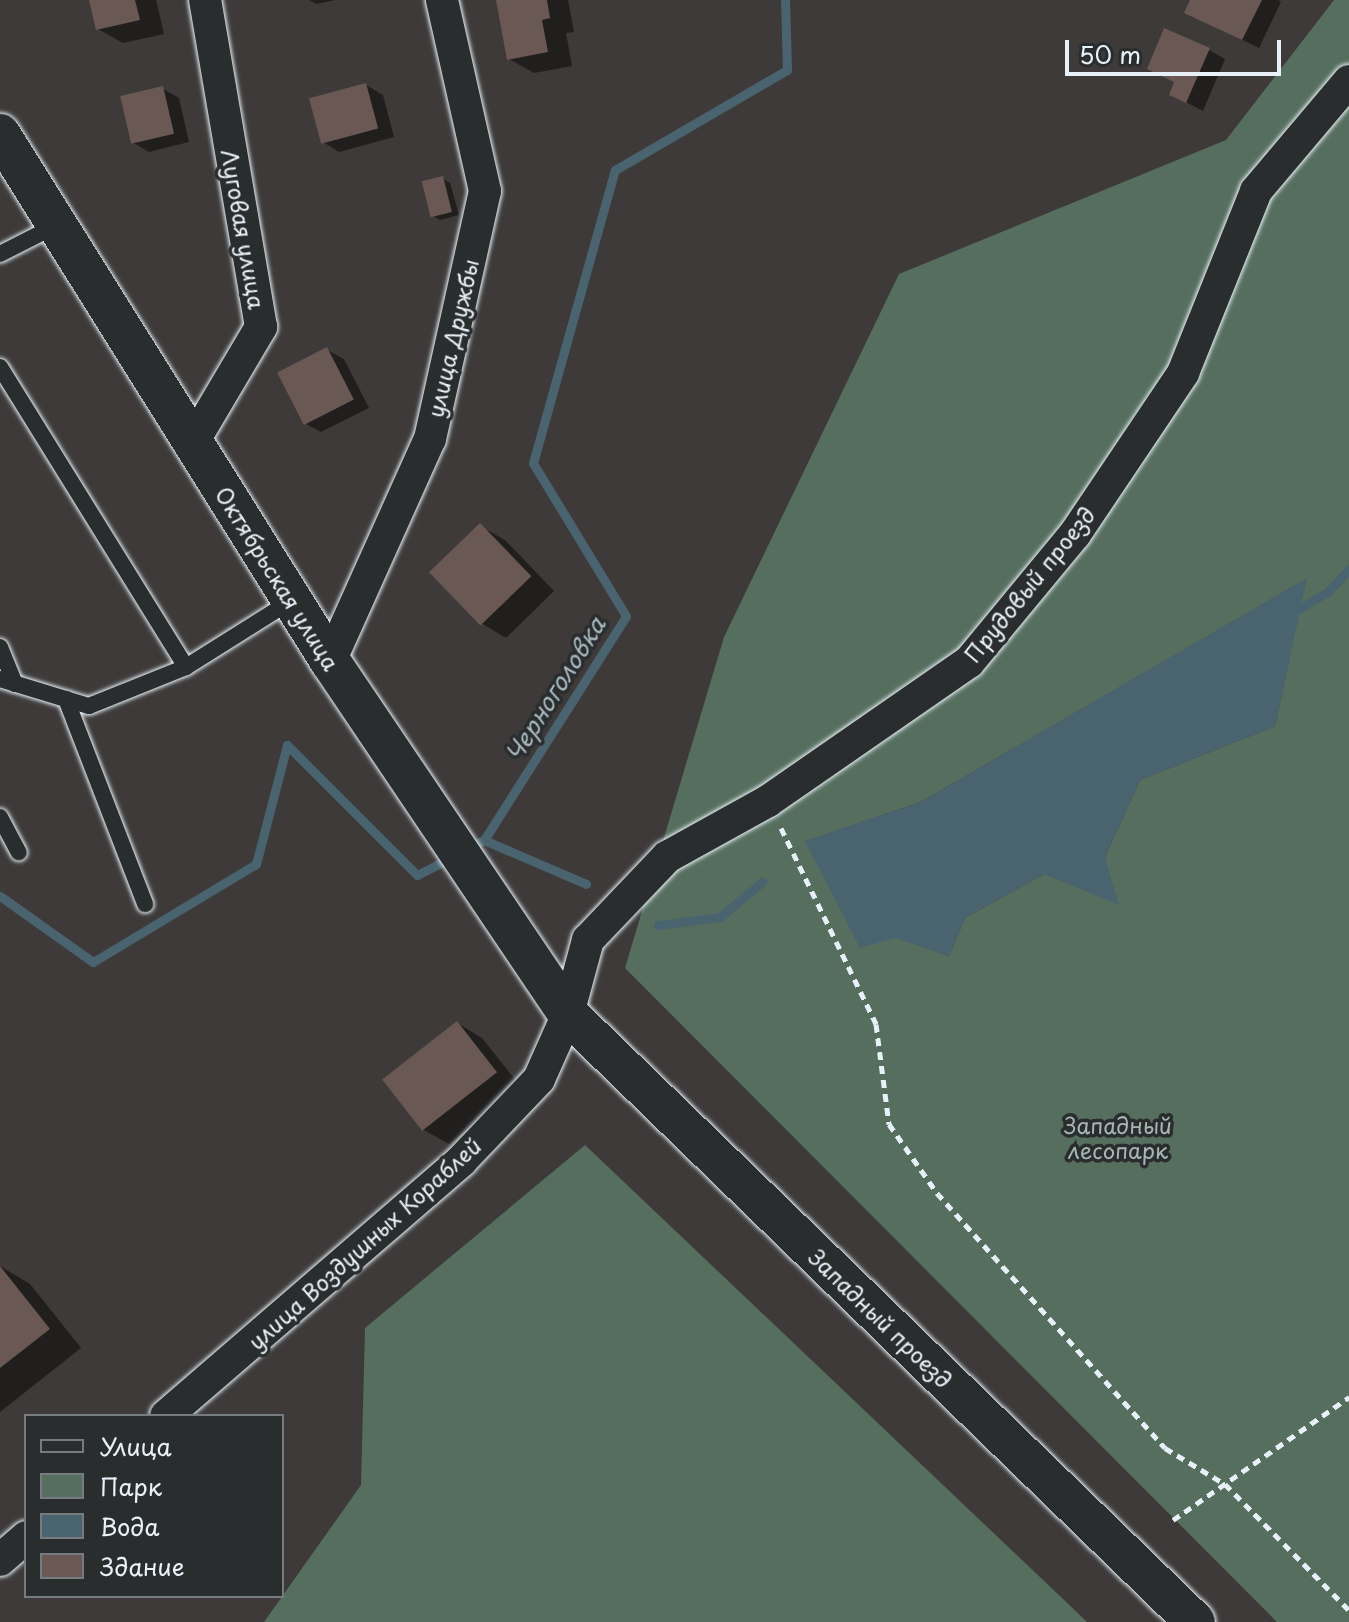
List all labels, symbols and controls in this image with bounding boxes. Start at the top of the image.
scale bar [1069,24,1285,74]
text: 50 m [1079,36,1141,72]
street label: Луговая улица [217,147,271,311]
street label: улица Дружбы [421,256,483,420]
street label: Октябрьская улица [210,480,346,676]
street label: Прудовый проезд [959,501,1099,667]
water label: Черноголовка [499,611,611,767]
park label: Западный лесопарк [1064,1111,1172,1162]
street label: улица Воздушных Кораблей [241,1131,487,1355]
street label: Западный проезд [804,1243,958,1393]
legend [24,1414,284,1598]
text: Улица [100,1428,172,1464]
text: Парк [100,1468,162,1504]
text: Вода [100,1508,159,1544]
text: Здание [100,1548,185,1584]

